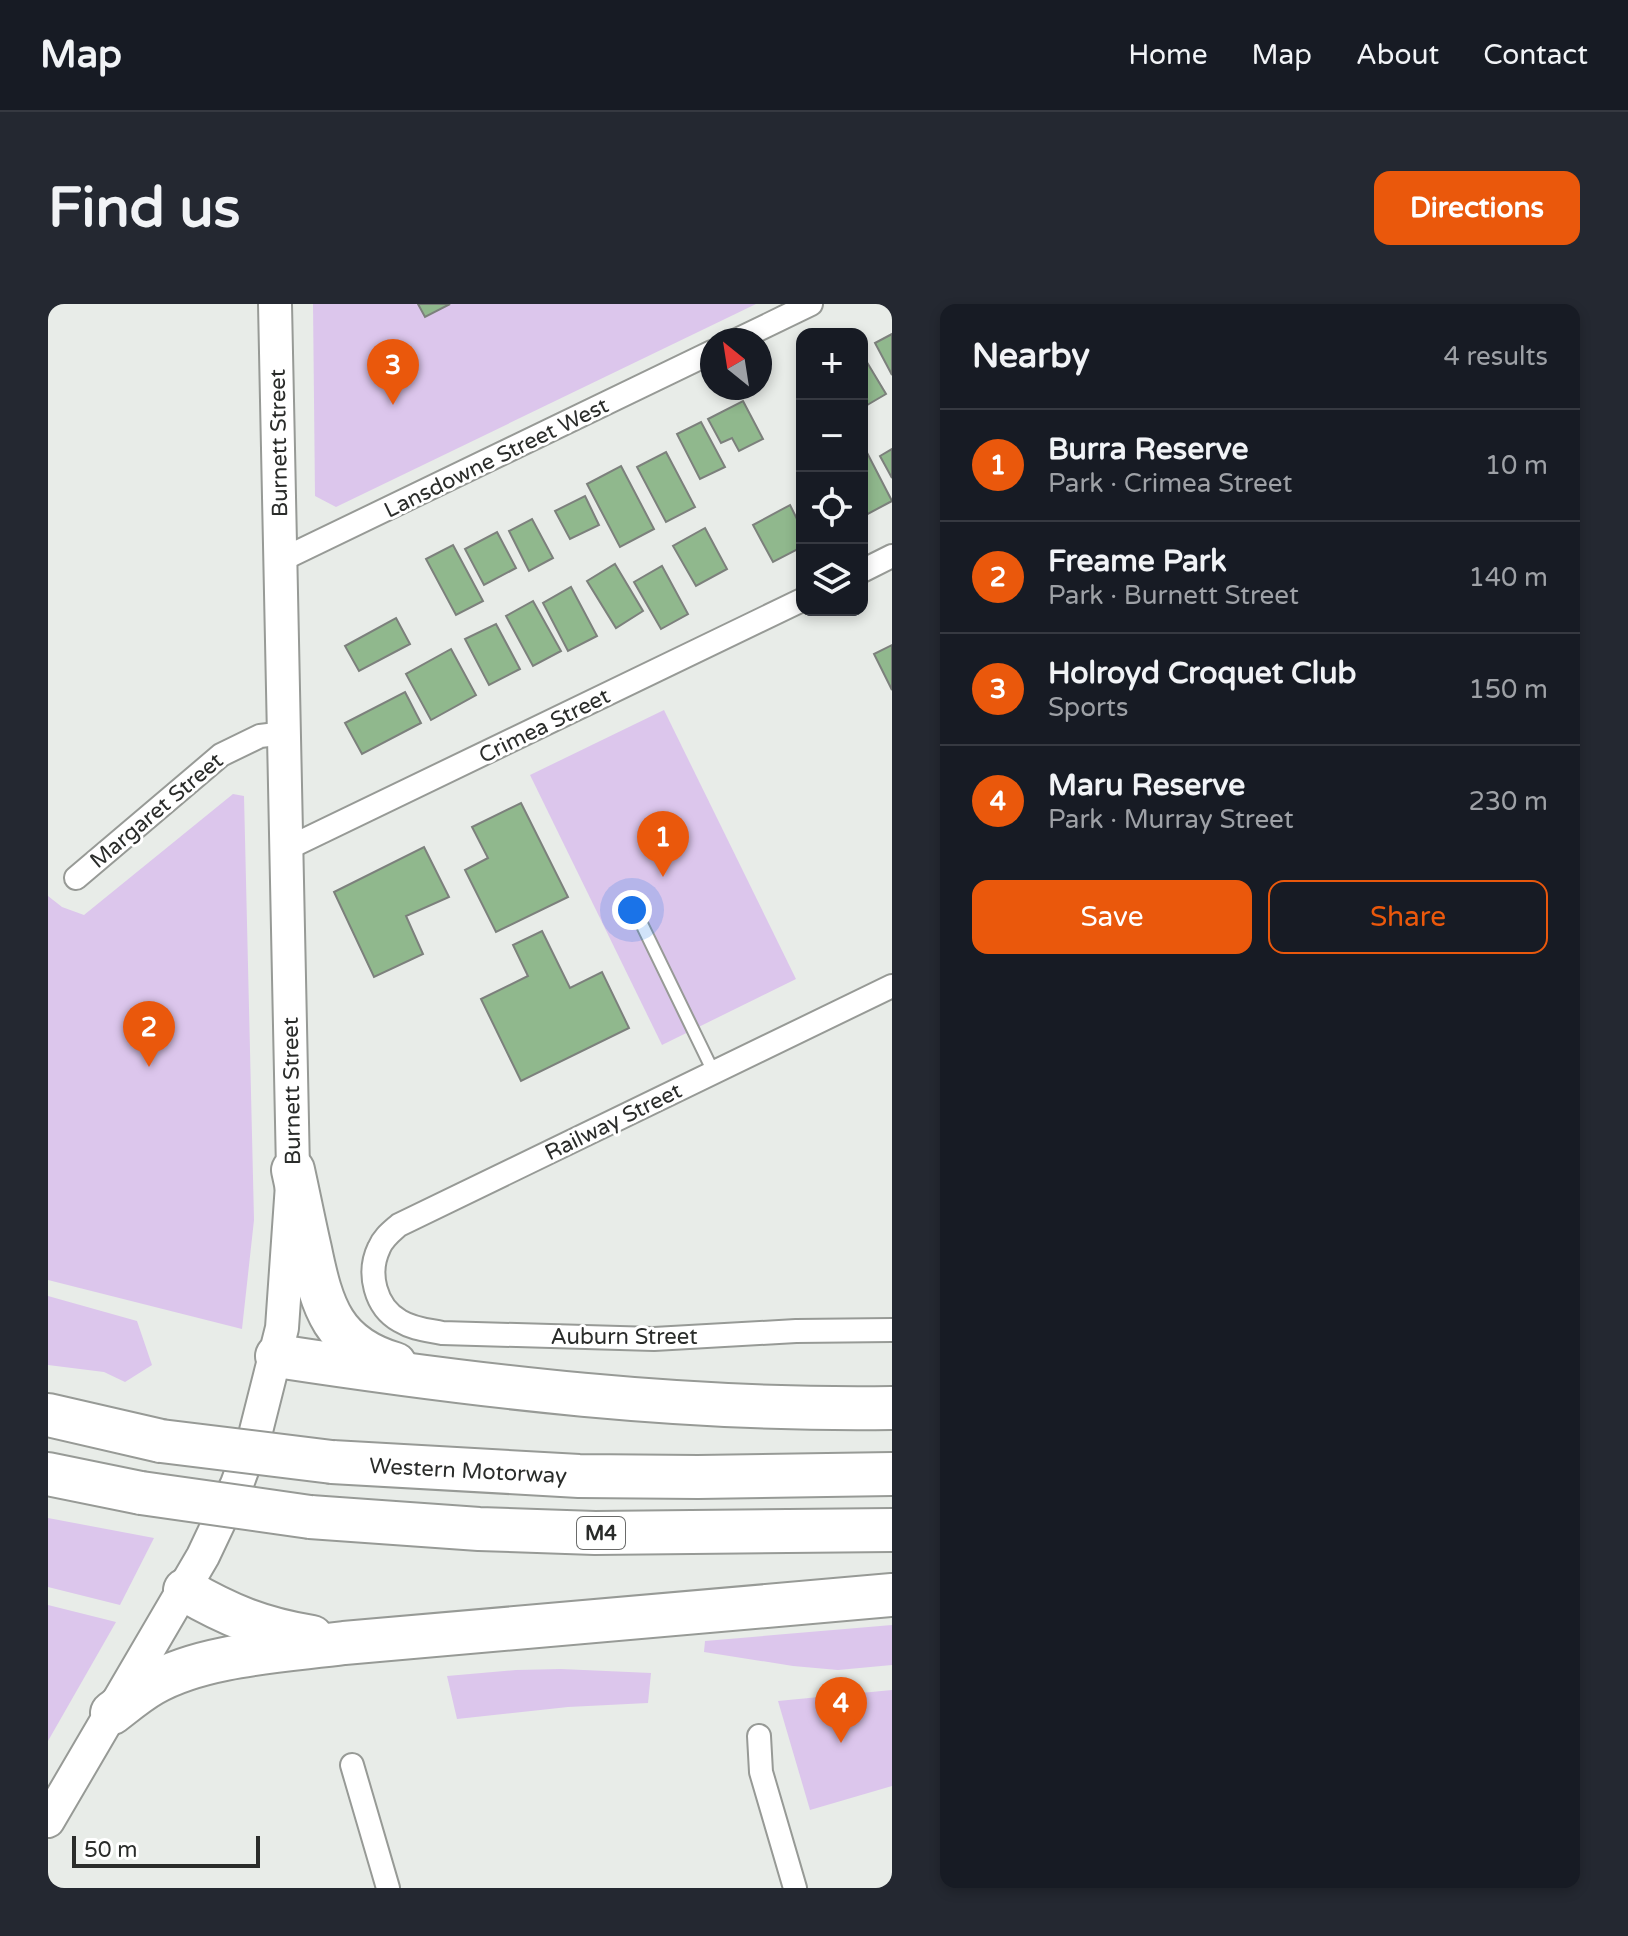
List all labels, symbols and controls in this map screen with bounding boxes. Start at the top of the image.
text: Map [40,32,122,78]
text: Home [1128,38,1208,72]
text: Map [1252,38,1312,72]
text: About [1356,38,1439,72]
text: Contact [1483,38,1588,72]
button: Directions [1374,171,1580,245]
text: Find us [48,175,240,242]
north arrow [700,328,772,400]
map controls [796,328,868,616]
button: + [796,328,868,400]
text: Nearby [972,336,1090,377]
pin: 3 [367,339,419,405]
text: 4 results [1443,341,1548,372]
street label: Burnett Street [265,369,293,517]
street label: Lansdowne Street West [380,392,613,524]
button: − [796,400,868,472]
text: Burra Reserve [1048,431,1248,468]
text: 1 [990,450,1006,481]
text: 10 m [1485,450,1548,481]
text: Park · Crimea Street [1048,468,1292,499]
button: locate [796,472,868,544]
text: Freame Park [1048,543,1227,580]
button: layers [796,544,868,616]
text: 2 [990,562,1006,593]
text: 140 m [1468,562,1548,593]
text: Park · Burnett Street [1048,580,1299,611]
text: Holroyd Croquet Club [1048,655,1357,692]
text: 3 [990,674,1006,705]
text: 150 m [1468,674,1548,705]
street label: Crimea Street [475,683,614,769]
text: Sports [1048,692,1128,723]
street label: Margaret Street [85,748,228,874]
text: Maru Reserve [1048,767,1245,804]
text: 4 [990,786,1006,817]
text: 230 m [1468,786,1548,817]
text: Park · Murray Street [1048,804,1294,835]
pin: 1 [637,811,689,877]
button: Save [972,880,1252,954]
button: Share [1268,880,1548,954]
your location [612,890,652,930]
pin: 2 [123,1001,175,1067]
street label: Burnett Street [278,1017,306,1165]
street label: Railway Street [541,1078,686,1166]
street label: Auburn Street [550,1324,698,1350]
street label: Western Motorway [368,1453,568,1489]
road number: M4 [577,1517,625,1549]
pin: 4 [815,1677,867,1743]
scale bar [72,1832,260,1868]
text: 50 m [84,1837,138,1863]

